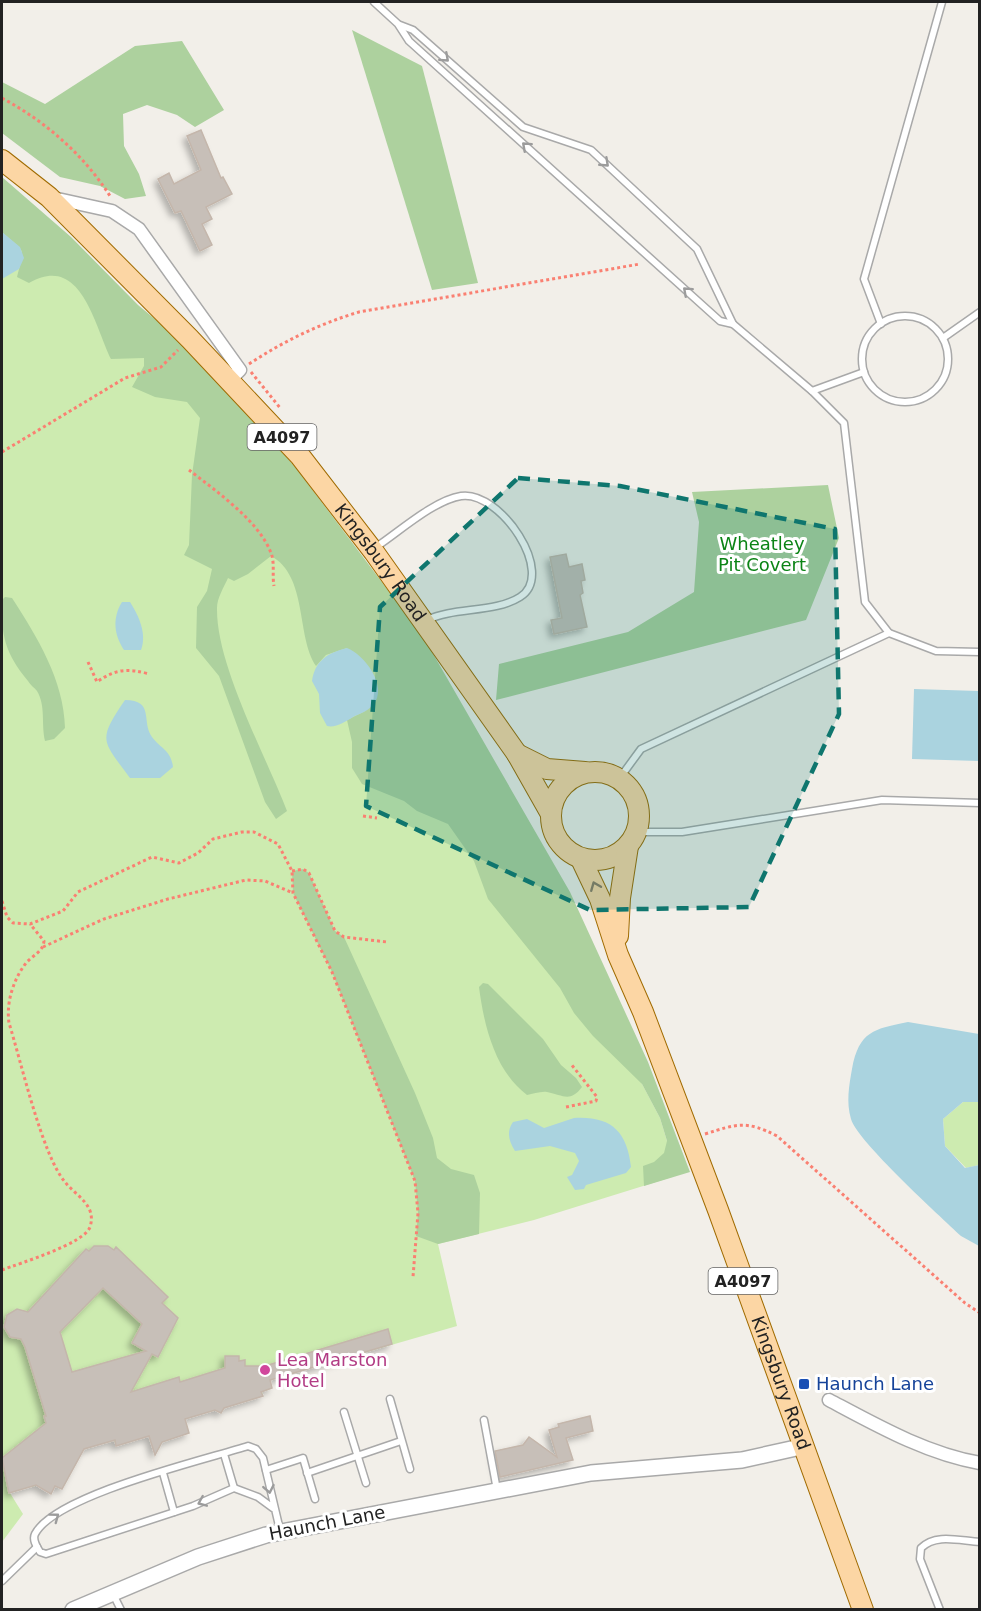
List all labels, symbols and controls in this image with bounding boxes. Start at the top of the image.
one-way arrow [438,51,449,62]
one-way arrow [522,142,533,153]
one-way arrow [598,156,609,167]
one-way arrow [683,287,693,298]
road number: A4097 [248,424,316,450]
street label: Kingsbury Road [331,499,431,625]
park label: Wheatley Pit Covert [718,533,806,575]
one-way arrow [590,882,602,893]
road number: A4097 [708,1268,777,1294]
street label: Kingsbury Road [747,1313,815,1453]
place label: Lea Marston Hotel [277,1349,387,1391]
marker: Lea Marston Hotel [258,1363,272,1377]
place label: Haunch Lane [816,1373,934,1394]
marker: Haunch Lane [797,1377,811,1391]
one-way arrow [262,1484,275,1494]
one-way arrow [197,1495,208,1507]
street label: Haunch Lane [267,1501,387,1544]
one-way arrow [48,1513,59,1524]

